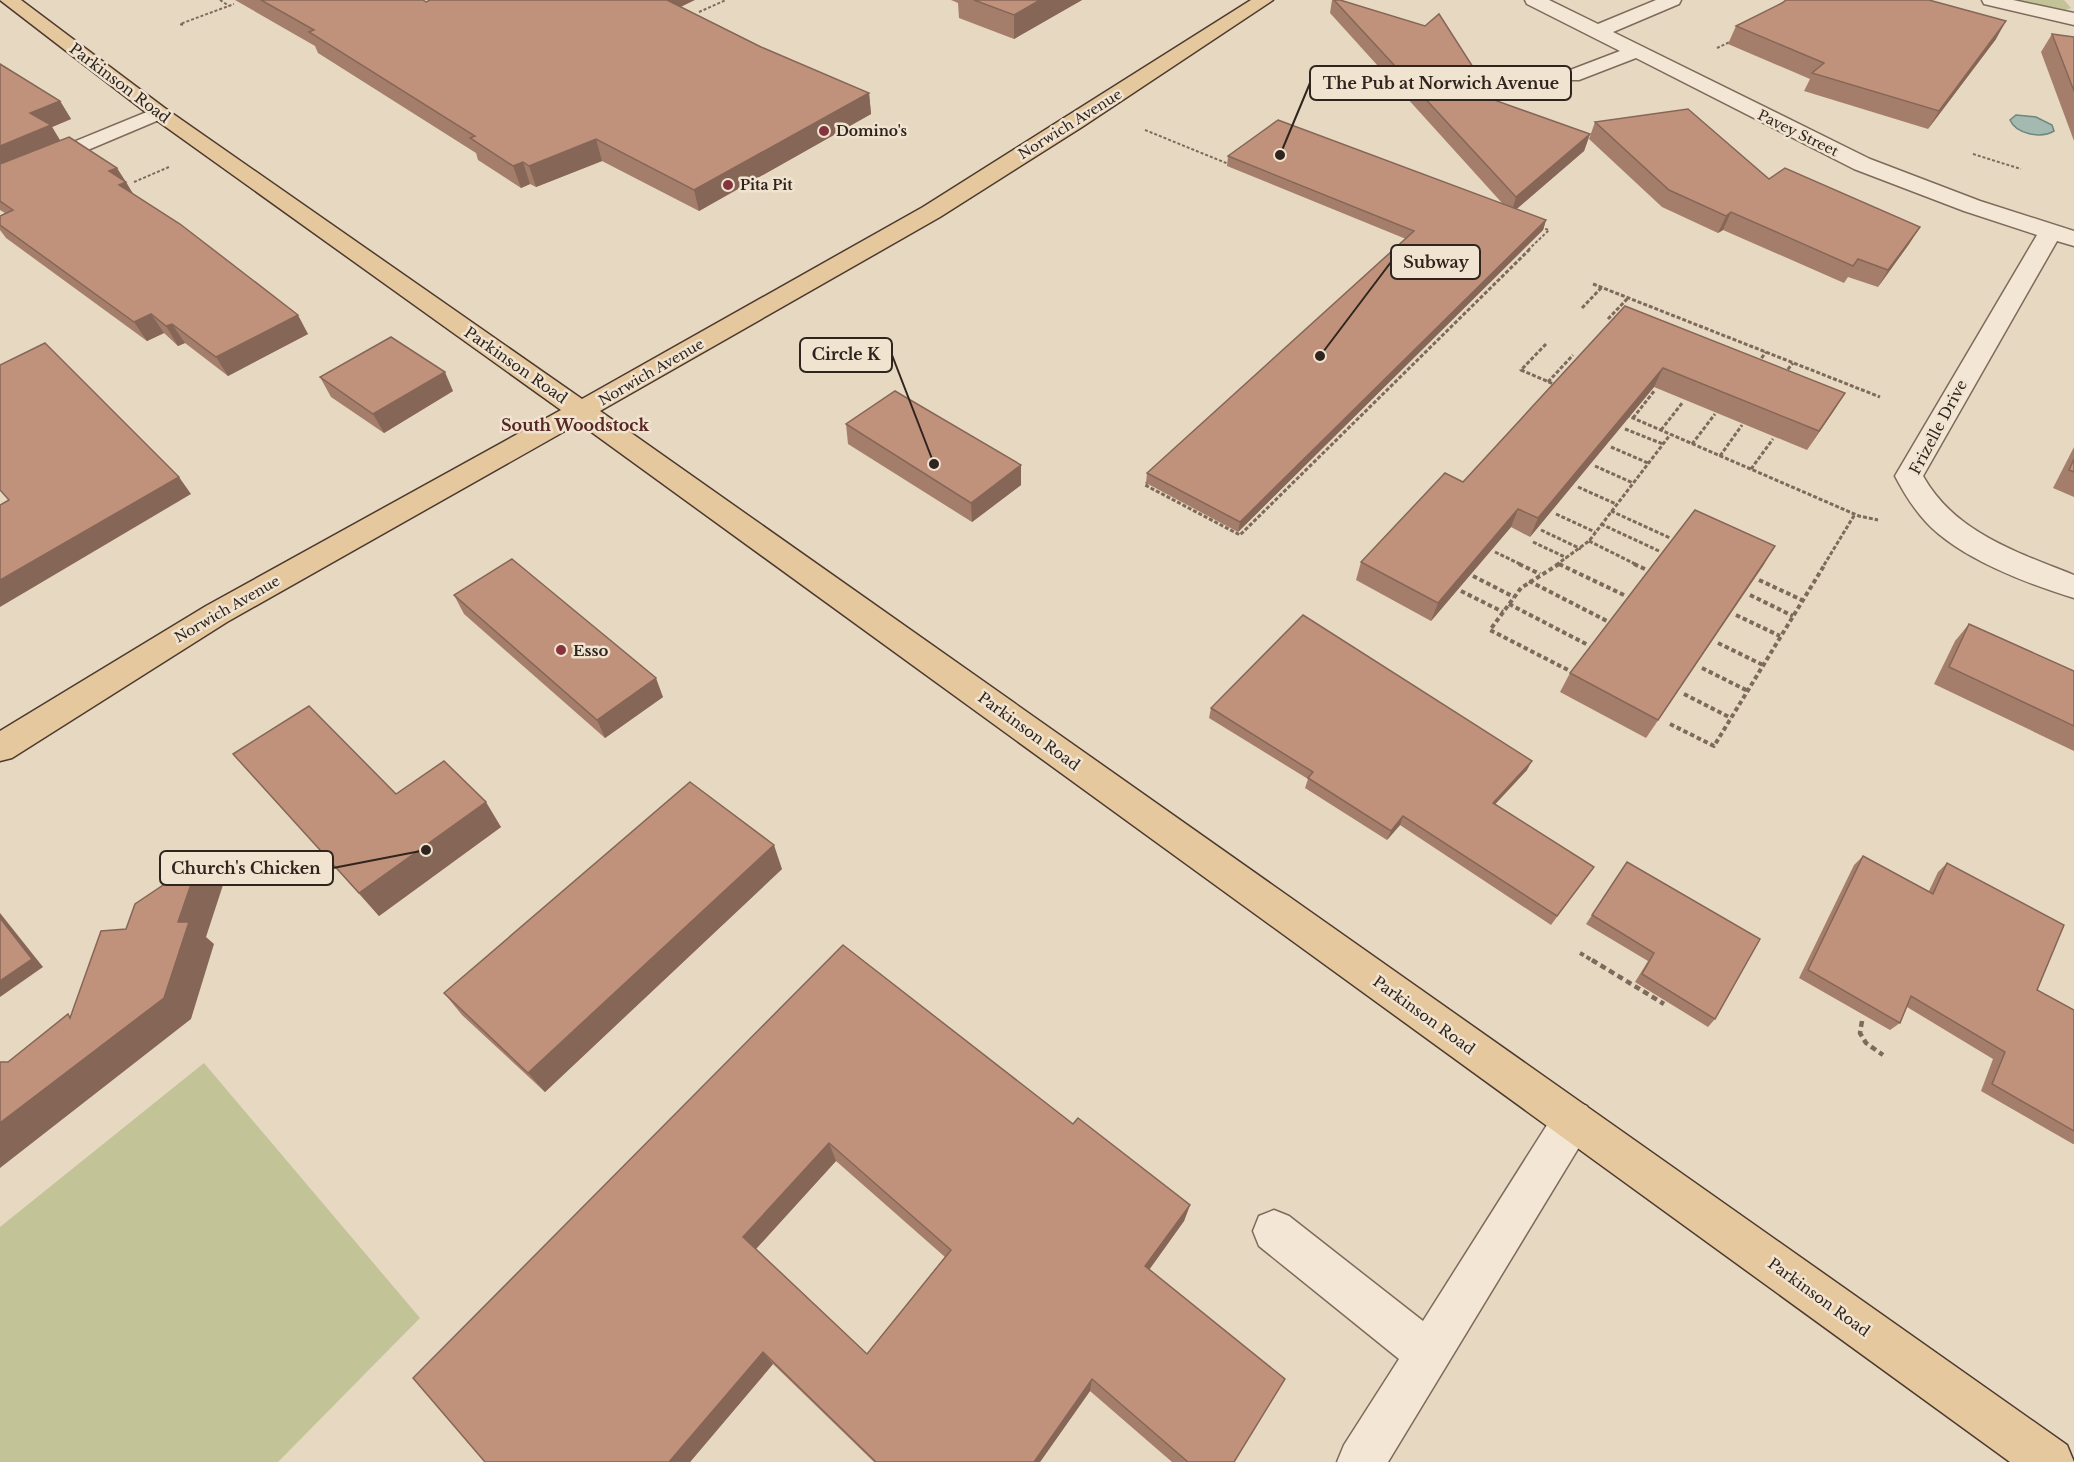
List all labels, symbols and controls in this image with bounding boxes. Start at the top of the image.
street label: Parkinson Road [66,39,174,127]
callout: The Pub at Norwich Avenue [1310,66,1571,100]
text: The Pub at Norwich Avenue [1323,73,1559,93]
street label: Norwich Avenue [1015,85,1125,163]
street label: Pavey Street [1755,106,1842,161]
place label: Domino's [836,122,908,140]
marker: Domino's [817,124,831,138]
place label: Pita Pit [740,176,793,194]
marker: Pita Pit [721,178,735,192]
callout: Subway [1391,245,1480,279]
text: Subway [1403,252,1469,272]
street label: Parkinson Road [461,322,571,408]
street label: Norwich Avenue [595,335,707,409]
callout: Circle K [800,338,892,372]
text: Circle K [812,344,881,364]
street label: Frizelle Drive [1905,376,1971,478]
district label: South Woodstock [501,415,649,435]
street label: Norwich Avenue [171,572,283,646]
place label: Esso [573,641,608,660]
marker: Esso [554,643,568,657]
street label: Parkinson Road [974,688,1084,774]
callout: Church's Chicken [160,851,333,885]
text: Church's Chicken [171,858,321,878]
street label: Parkinson Road [1369,972,1479,1058]
street label: Parkinson Road [1764,1254,1874,1340]

